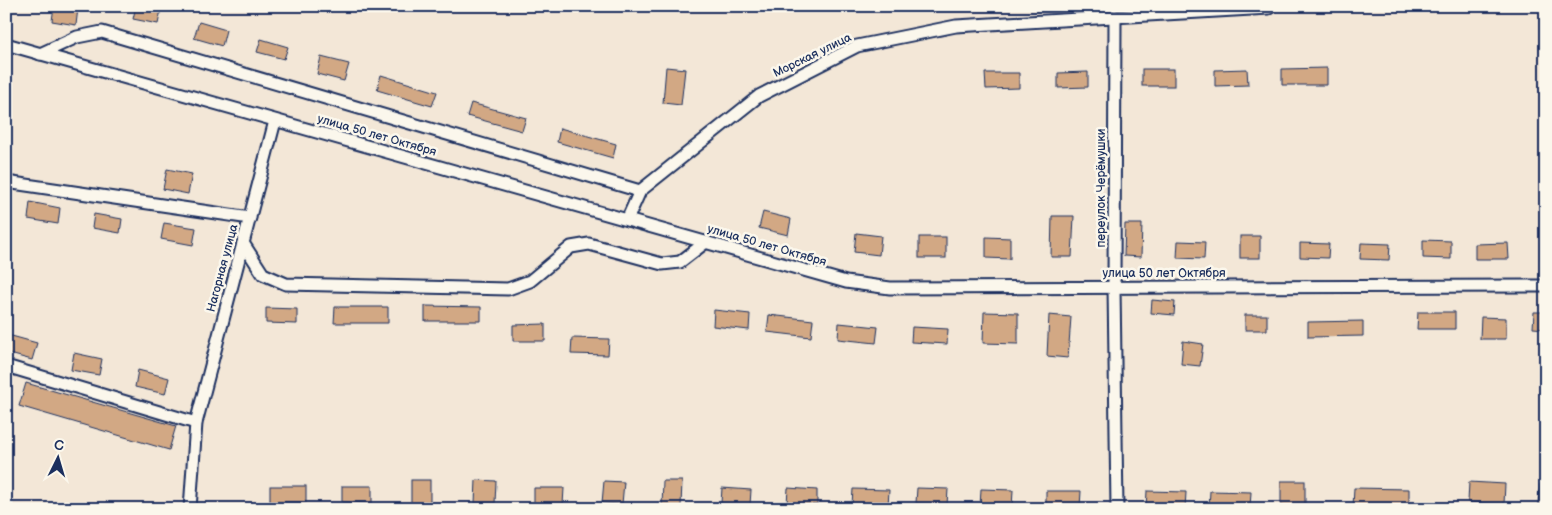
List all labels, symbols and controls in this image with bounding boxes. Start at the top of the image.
street label: Морская улица [771,30,854,81]
street label: улица 50 лет Октября [316,111,438,160]
street label: переулок Черёмушки [1094,128,1109,248]
street label: улица 50 лет Октября [706,221,828,270]
street label: Нагорная улица [204,223,241,314]
street label: улица 50 лет Октября [1102,266,1226,281]
north arrow [32,432,82,482]
text: С [53,437,65,454]

